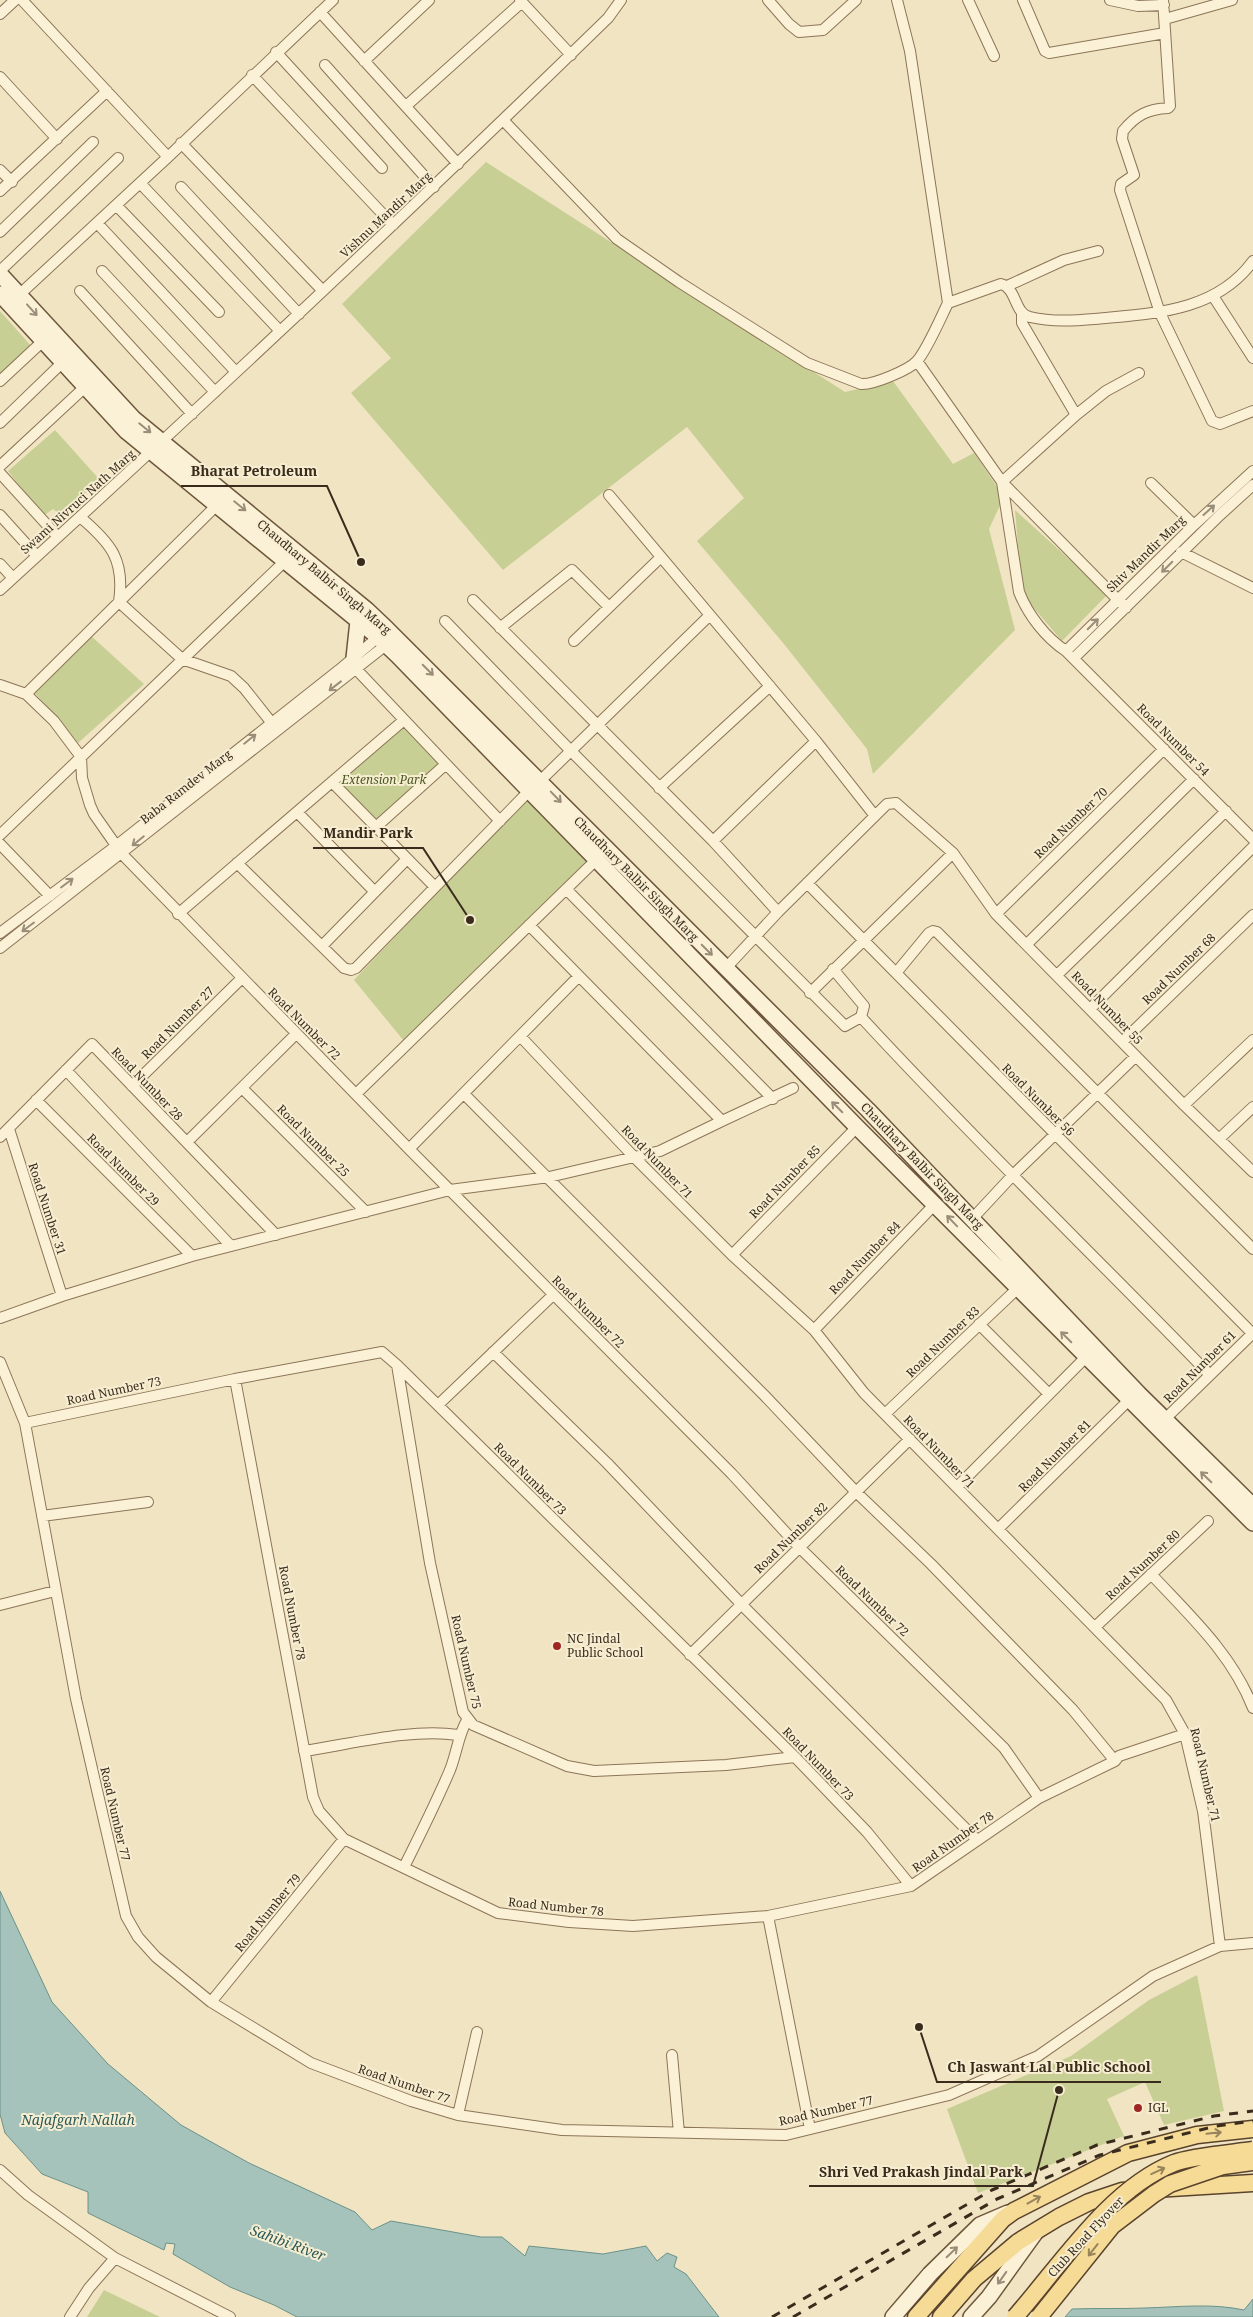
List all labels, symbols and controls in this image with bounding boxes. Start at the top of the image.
street label: Vishnu Mandir Marg [336,167,435,262]
one-way arrow [27,304,38,317]
one-way arrow [138,422,151,433]
street label: Swami Nivruci Nath Marg [17,445,139,558]
callout: Bharat Petroleum [181,457,327,486]
text: Bharat Petroleum [191,461,317,480]
one-way arrow [233,501,246,512]
one-way arrow [1203,504,1216,516]
street label: Shiv Mandir Marg [1102,511,1189,596]
street label: Chaudhary Balbir Singh Marg [254,515,395,638]
one-way arrow [1161,561,1173,573]
one-way arrow [1087,618,1099,630]
one-way arrow [422,664,434,676]
one-way arrow [328,681,341,692]
street label: Road Number 54 [1133,700,1214,780]
one-way arrow [243,734,256,745]
street label: Baba Ramdev Marg [136,745,235,828]
park label: Extension Park [341,771,428,788]
street label: Road Number 70 [1030,783,1111,862]
one-way arrow [550,791,562,804]
street label: Chaudhary Balbir Singh Marg [570,812,703,945]
callout: Mandir Park [313,819,423,848]
text: Mandir Park [323,823,413,842]
one-way arrow [131,835,144,846]
one-way arrow [60,878,74,888]
one-way arrow [21,922,35,932]
street label: Road Number 68 [1138,929,1219,1008]
one-way arrow [701,944,713,957]
street label: Road Number 55 [1068,967,1147,1048]
street label: Road Number 27 [138,982,218,1063]
street label: Road Number 72 [264,984,344,1064]
street label: Road Number 28 [108,1043,187,1124]
street label: Road Number 56 [998,1060,1079,1140]
street label: Chaudhary Balbir Singh Marg [857,1098,988,1233]
one-way arrow [831,1100,843,1113]
street label: Road Number 25 [273,1101,353,1181]
street label: Road Number 71 [618,1121,697,1202]
street label: Road Number 29 [83,1130,163,1210]
street label: Road Number 85 [745,1141,824,1222]
street label: Road Number 31 [25,1161,70,1257]
one-way arrow [946,1215,958,1228]
street label: Road Number 84 [825,1217,904,1298]
street label: Road Number 72 [548,1272,628,1352]
street label: Road Number 83 [902,1302,983,1381]
street label: Road Number 61 [1160,1327,1240,1407]
one-way arrow [1060,1331,1073,1343]
street label: Road Number 73 [65,1372,163,1409]
street label: Road Number 71 [900,1411,979,1492]
street label: Road Number 81 [1015,1416,1095,1496]
street label: Road Number 73 [490,1439,571,1519]
one-way arrow [1200,1471,1212,1483]
street label: Road Number 82 [750,1498,831,1577]
street label: Road Number 80 [1102,1525,1184,1604]
street label: Road Number 72 [832,1561,913,1640]
street label: Road Number 78 [275,1564,310,1662]
street label: Road Number 75 [447,1613,486,1711]
place label: NC Jindal Public School [567,1630,644,1661]
marker: NC Jindal Public School [551,1640,563,1652]
street label: Road Number 73 [779,1723,858,1804]
street label: Road Number 71 [1186,1726,1225,1824]
street label: Road Number 77 [96,1765,135,1863]
street label: Road Number 78 [908,1807,997,1876]
street label: Road Number 79 [231,1870,304,1955]
street label: Road Number 78 [507,1893,605,1920]
callout: Ch Jaswant Lal Public School [937,2053,1161,2082]
text: Ch Jaswant Lal Public School [947,2057,1151,2076]
street label: Road Number 77 [356,2060,453,2107]
street label: Road Number 77 [777,2091,875,2130]
place label: IGL [1148,2099,1168,2116]
marker: IGL [1132,2102,1144,2114]
water label: Najafgarh Nallah [20,2110,135,2129]
one-way arrow [1205,2128,1221,2138]
callout: Shri Ved Prakash Jindal Park [809,2157,1033,2186]
text: Shri Ved Prakash Jindal Park [819,2162,1023,2181]
one-way arrow [1151,2165,1166,2175]
street label: Club Road Flyover [1044,2192,1128,2281]
one-way arrow [1026,2195,1041,2205]
water label: Sahibi River [248,2220,329,2265]
one-way arrow [1087,2243,1098,2256]
one-way arrow [946,2246,958,2259]
one-way arrow [997,2271,1007,2285]

